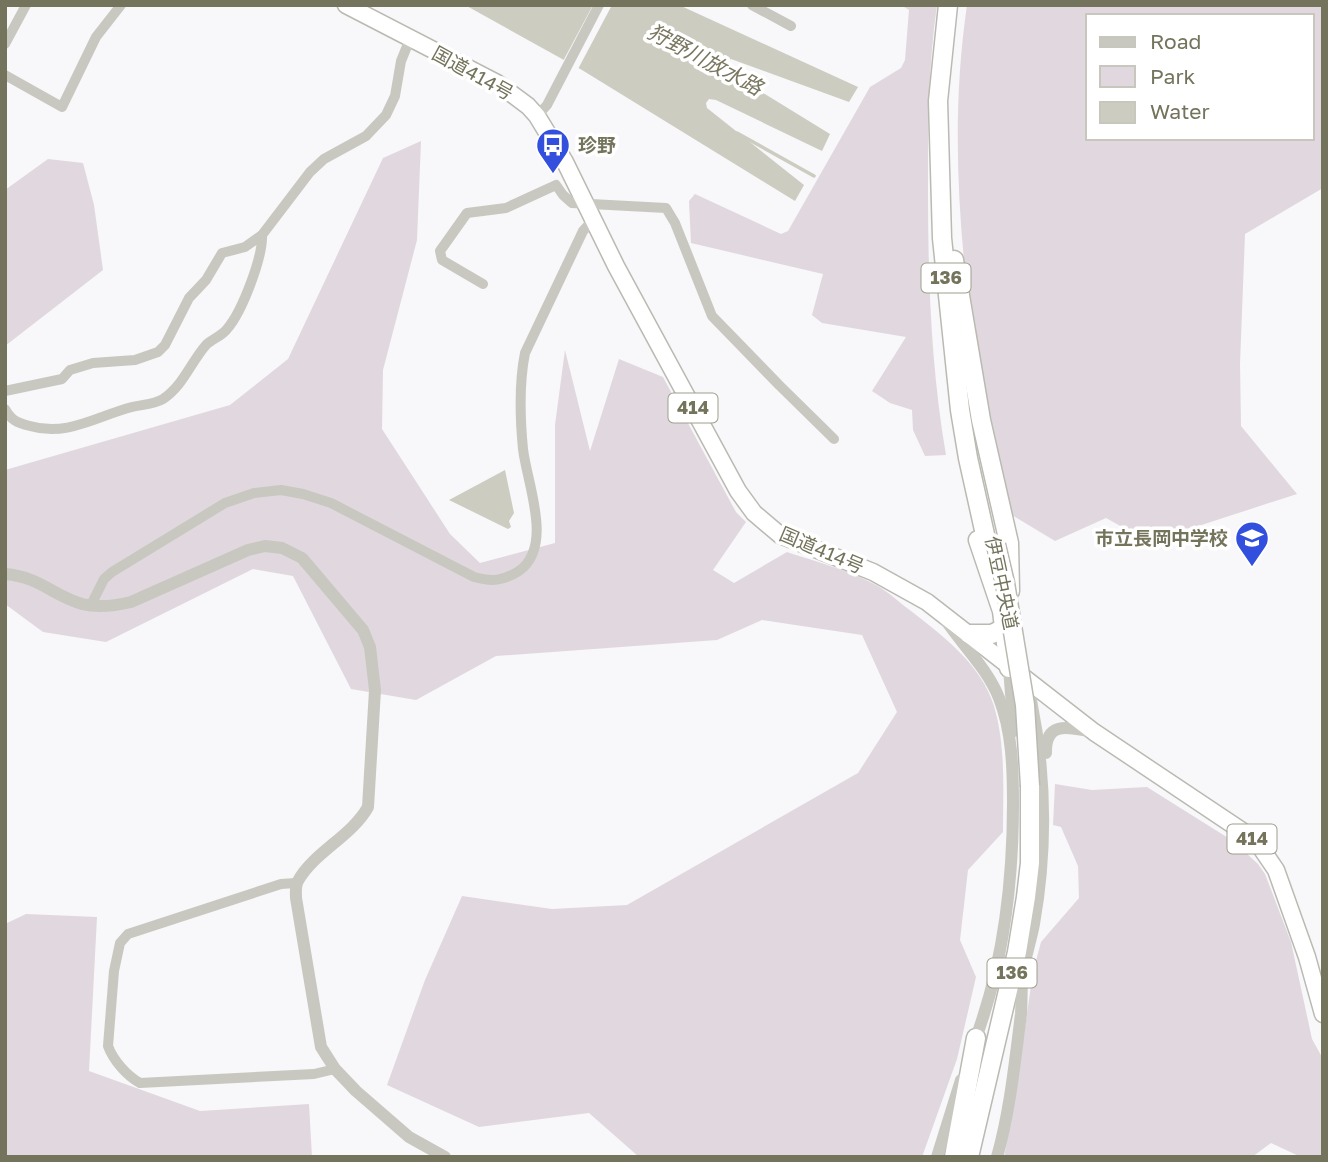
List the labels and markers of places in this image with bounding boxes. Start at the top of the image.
bus stop icon: 珍野 [534,126,572,175]
place label: 珍野 [578,133,616,156]
school or university icon: 市立長岡中学校 [1233,519,1271,568]
place label: 市立長岡中学校 [1095,526,1228,549]

